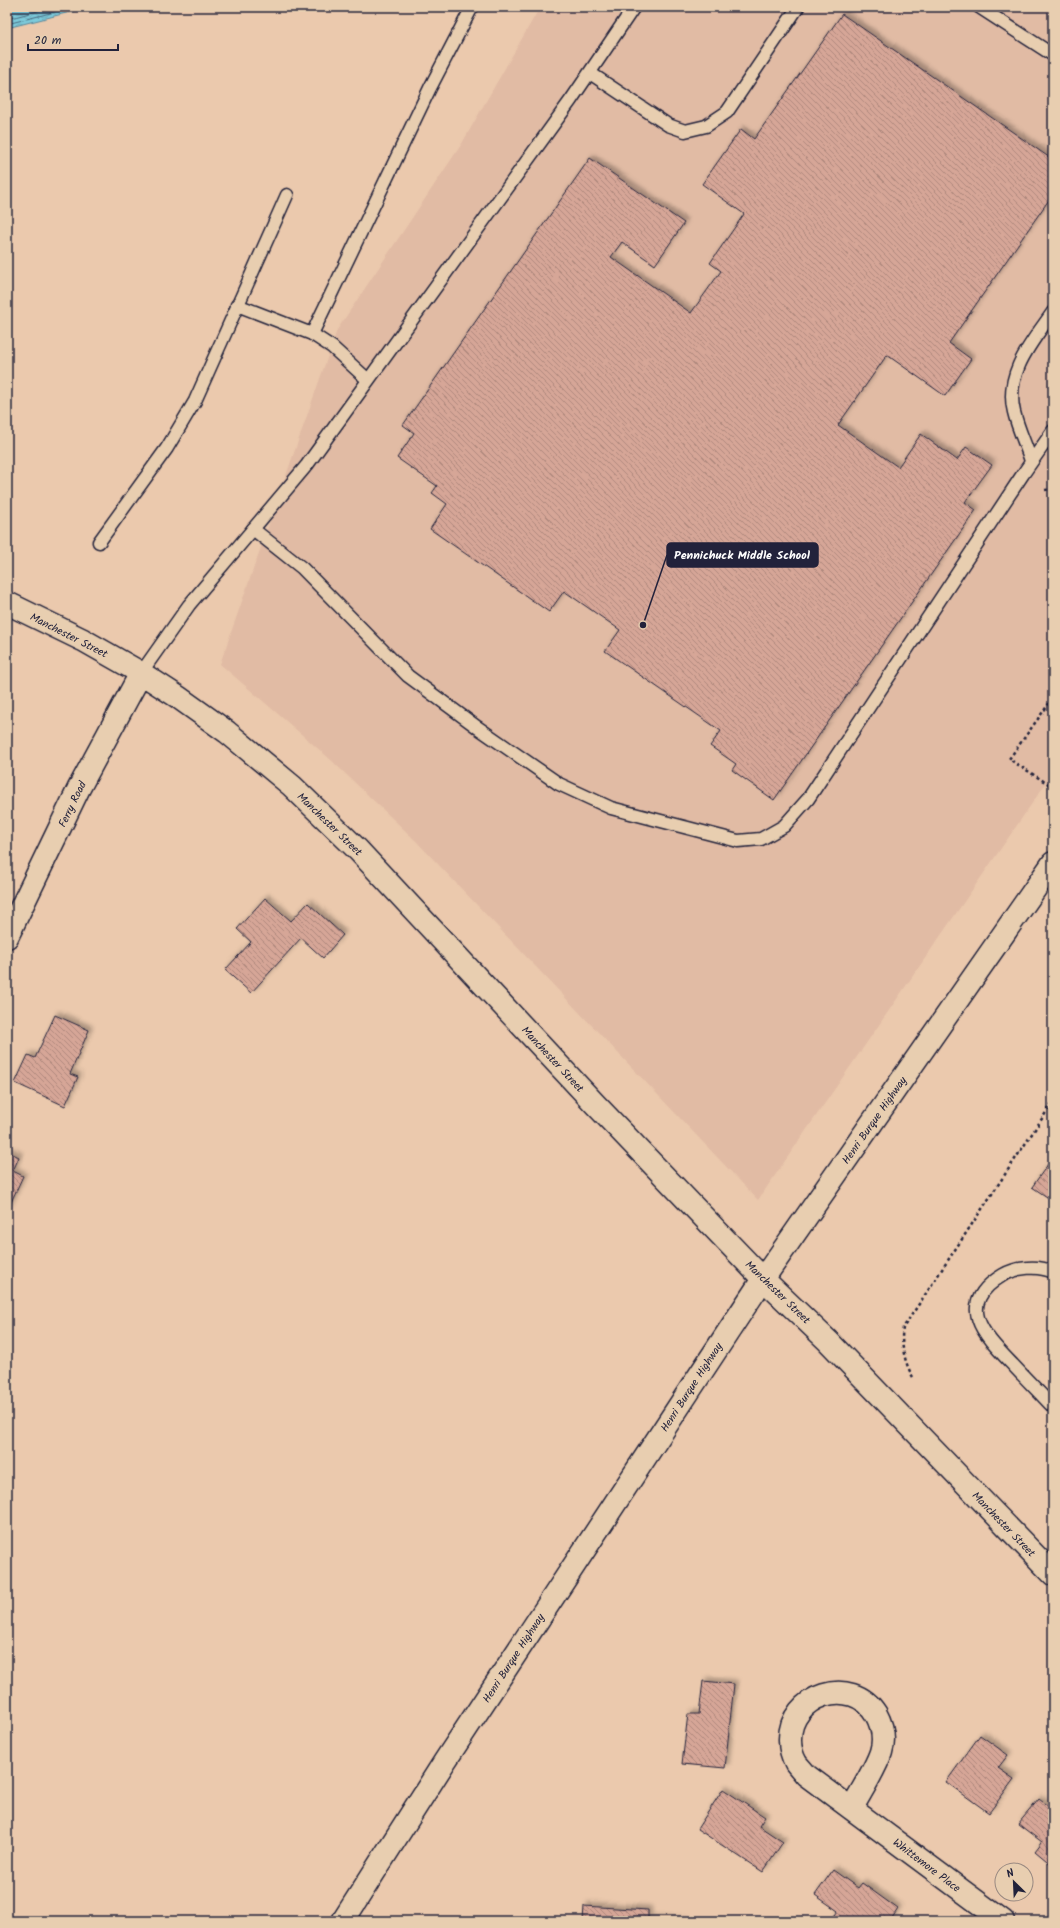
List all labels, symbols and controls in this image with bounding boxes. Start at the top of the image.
scale bar [28,26,118,52]
text: 20 m [34,31,62,50]
callout: Pennichuck Middle School [667,543,818,567]
text: Pennichuck Middle School [674,546,811,565]
street label: Manchester Street [26,609,111,664]
street label: Ferry Road [54,778,92,831]
street label: Manchester Street [292,789,367,861]
street label: Manchester Street [517,1022,588,1098]
street label: Henri Burque Highway [838,1072,912,1168]
street label: Manchester Street [740,1257,815,1329]
street label: Henri Burque Highway [656,1339,728,1436]
street label: Manchester Street [967,1488,1040,1562]
street label: Henri Burque Highway [478,1610,550,1707]
street label: Whittemore Place [889,1834,964,1897]
north arrow [994,1862,1034,1902]
text: N [1004,1864,1017,1883]

